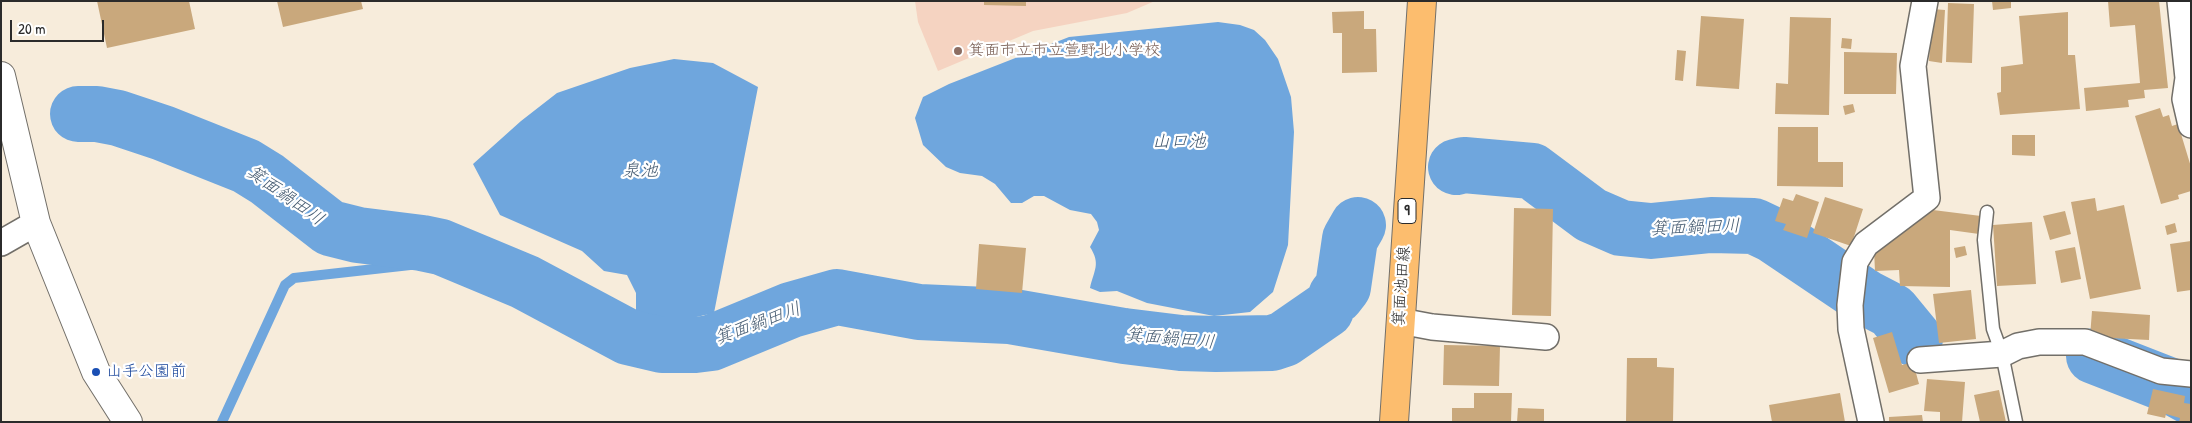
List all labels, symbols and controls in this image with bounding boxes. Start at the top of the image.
scale bar [12,10,106,42]
text: 20 m [18,18,45,39]
place label: 箕面市立市立萱野北小学校 [968,41,1160,61]
marker: 箕面市立市立萱野北小学校 [952,45,964,57]
water label: 山口池 [1152,131,1206,153]
water label: 泉池 [622,160,658,182]
water label: 箕面鍋田川 [242,161,328,231]
road number: 9 [1398,198,1416,224]
water label: 箕面鍋田川 [1650,216,1740,240]
street label: 箕面池田線 [1390,245,1414,327]
water label: 箕面鍋田川 [712,298,804,350]
water label: 箕面鍋田川 [1124,324,1216,354]
place label: 山手公園前 [106,362,186,382]
marker: 山手公園前 [90,366,102,378]

